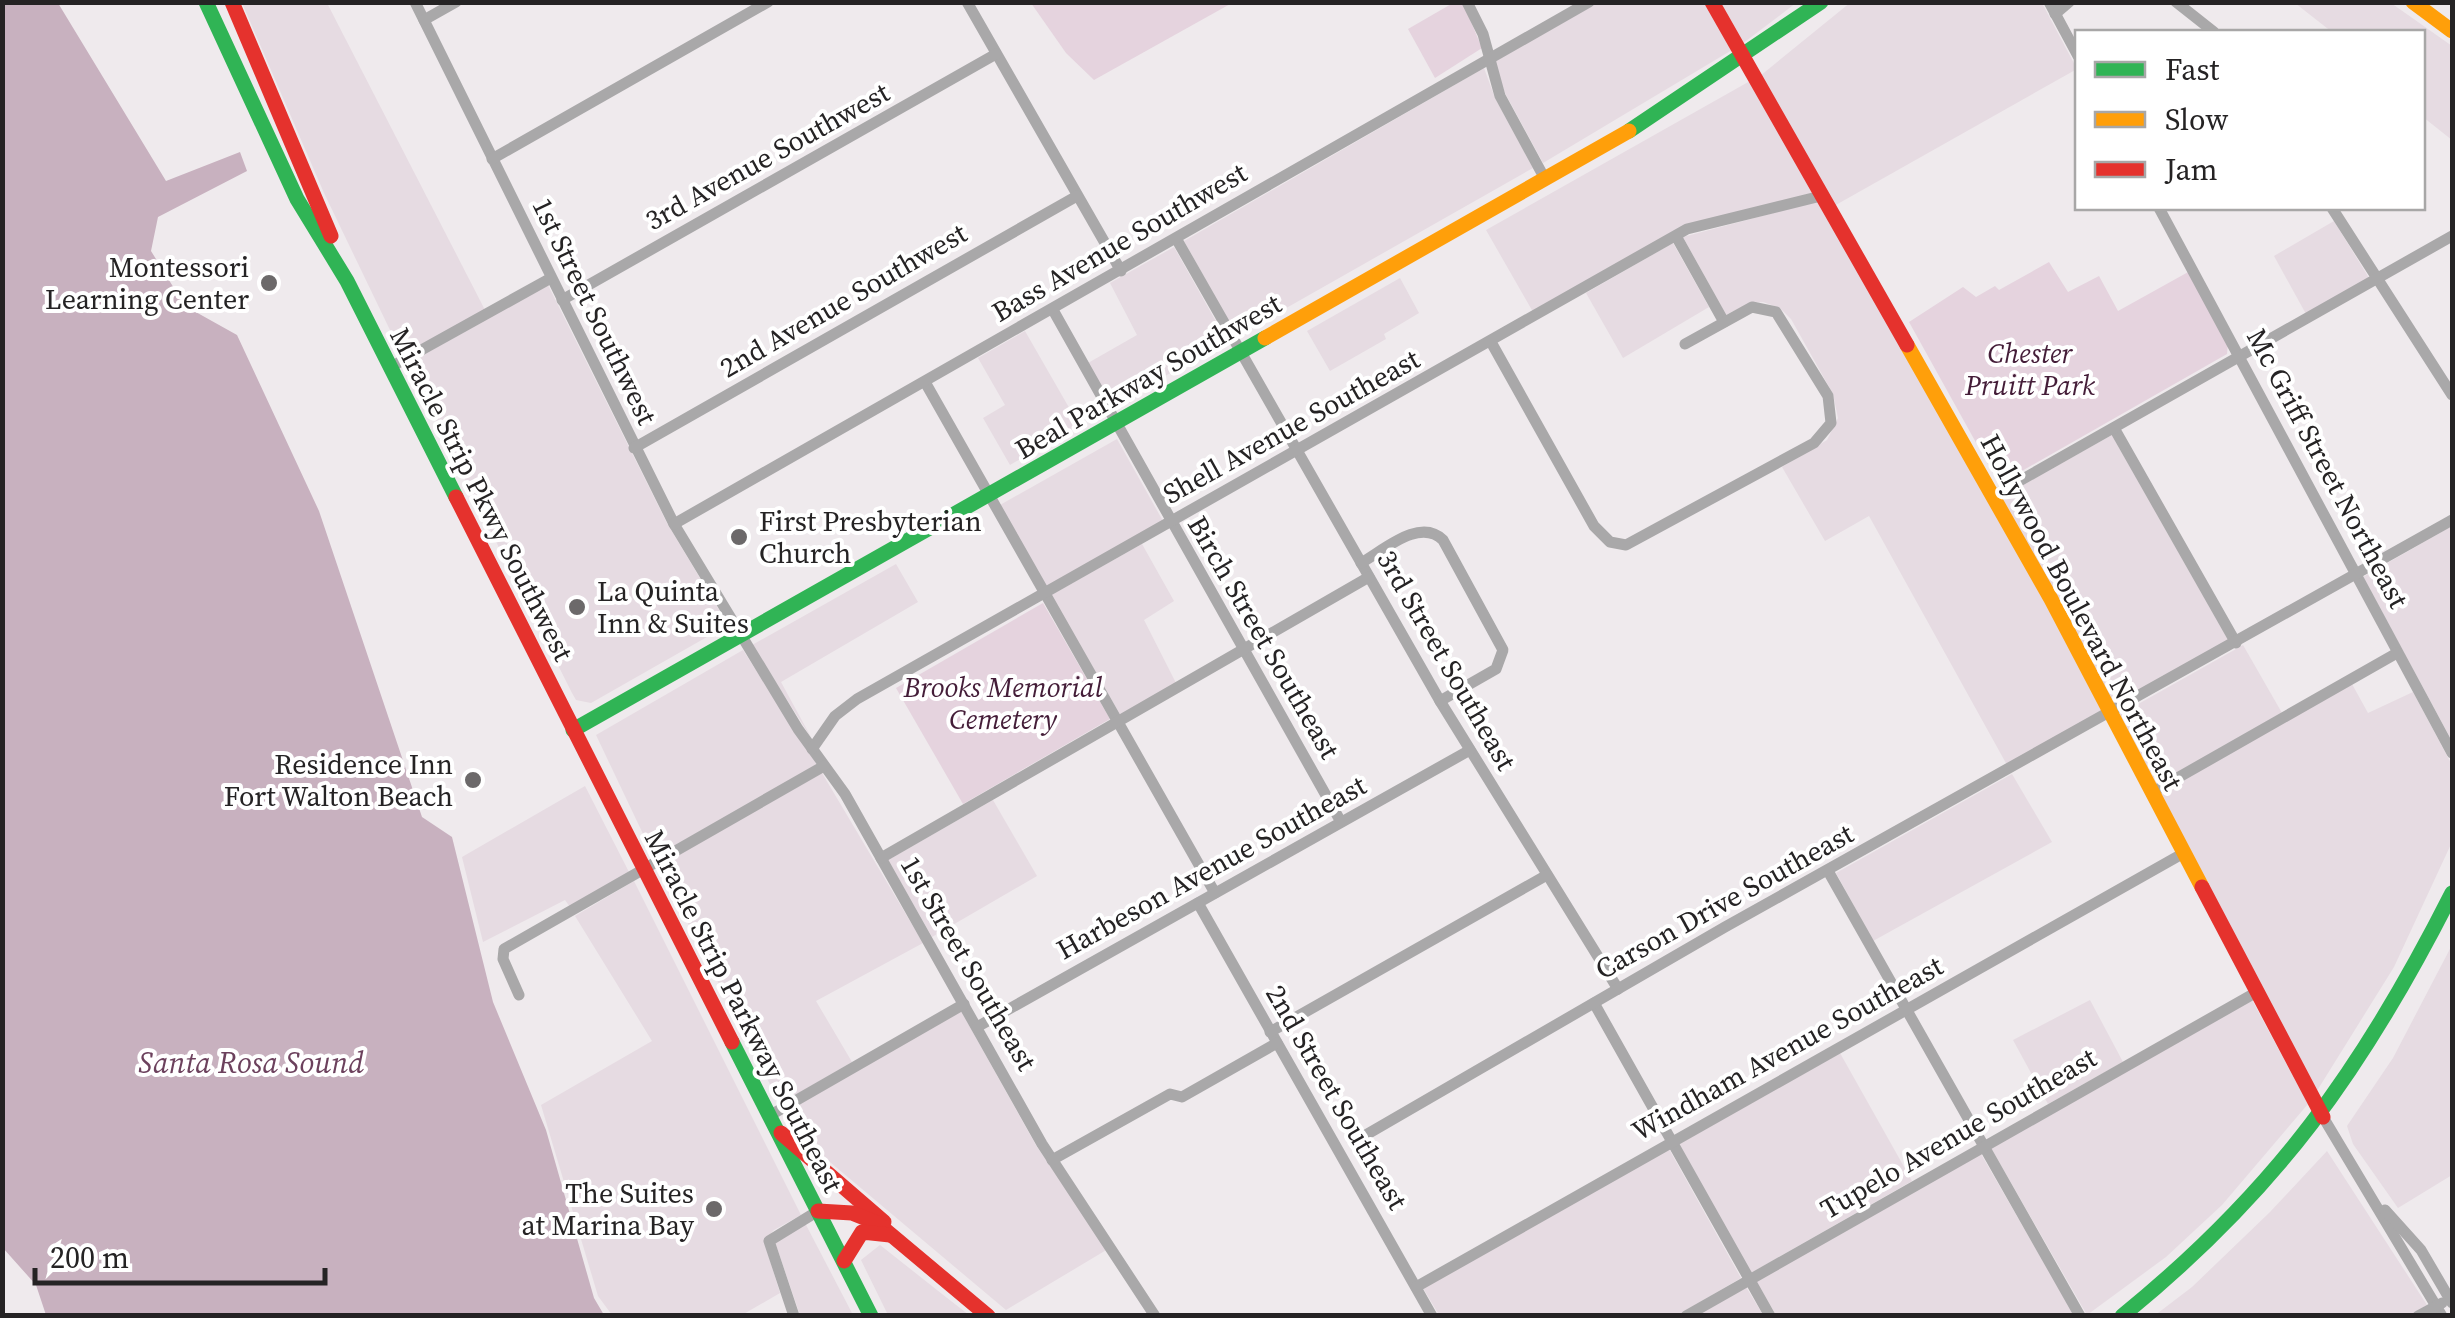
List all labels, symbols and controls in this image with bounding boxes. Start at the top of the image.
legend [2075,30,2425,210]
text: Fast [2165,49,2219,90]
street label: 3rd Avenue Southwest [638,73,897,239]
text: Slow [2165,99,2228,140]
text: Jam [2164,149,2218,190]
street label: Bass Avenue Southwest [985,153,1254,331]
street label: 1st Street Southwest [524,191,667,432]
street label: 2nd Avenue Southwest [713,213,974,386]
place label: Montessori Learning Center [45,248,249,318]
marker: Montessori Learning Center [258,272,280,294]
street label: Beal Parkway Southwest [1008,284,1289,468]
street label: Miracle Strip Pkwy Southwest [381,321,583,668]
street label: Mc Griff Street Northeast [2238,322,2418,615]
park label: Chester Pruitt Park [1964,334,2096,404]
street label: Shell Avenue Southeast [1156,339,1427,512]
street label: Hollywood Boulevard Northeast [1972,427,2193,797]
place label: First Presbyterian Church [759,502,982,572]
street label: Birch Street Southeast [1179,509,1349,766]
marker: First Presbyterian Church [728,526,750,548]
street label: 3rd Street Southeast [1369,543,1526,778]
place label: La Quinta Inn & Suites [597,572,749,642]
marker: La Quinta Inn & Suites [566,596,588,618]
park label: Brooks Memorial Cemetery [903,668,1103,738]
place label: Residence Inn Fort Walton Beach [224,745,453,815]
street label: Harbeson Avenue Southeast [1049,766,1373,968]
marker: Residence Inn Fort Walton Beach [462,769,484,791]
street label: Carson Drive Southeast [1588,814,1861,988]
street label: Miracle Strip Parkway Southeast [636,823,853,1200]
street label: 1st Street Southeast [892,849,1046,1078]
street label: Windham Avenue Southeast [1625,946,1950,1149]
street label: 2nd Street Southeast [1257,978,1417,1217]
street label: Tupelo Avenue Southeast [1813,1038,2104,1228]
water label: Santa Rosa Sound [138,1042,364,1083]
place label: The Suites at Marina Bay [521,1174,695,1244]
marker: The Suites at Marina Bay [703,1198,725,1220]
scale bar [35,1223,325,1285]
text: 200 m [50,1237,129,1278]

